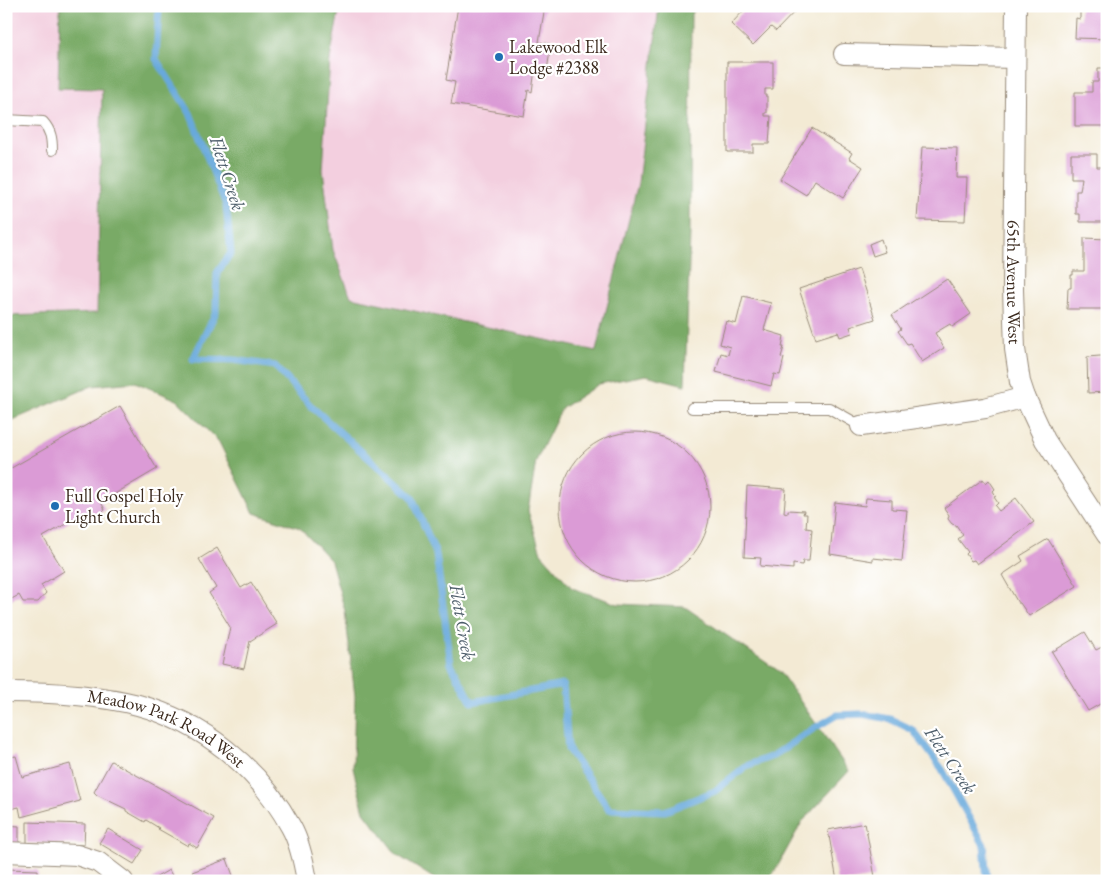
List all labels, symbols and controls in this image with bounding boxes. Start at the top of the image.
place label: Lakewood Elk Lodge #2388 [509,35,608,79]
marker: Lakewood Elk Lodge #2388 [493,51,505,63]
water label: Flett Creek [203,132,251,214]
street label: 65th Avenue West [1002,220,1027,345]
place label: Full Gospel Holy Light Church [65,484,184,528]
marker: Full Gospel Holy Light Church [49,500,61,512]
water label: Flett Creek [443,581,482,662]
street label: Meadow Park Road West [86,684,251,773]
water label: Flett Creek [918,721,983,799]

